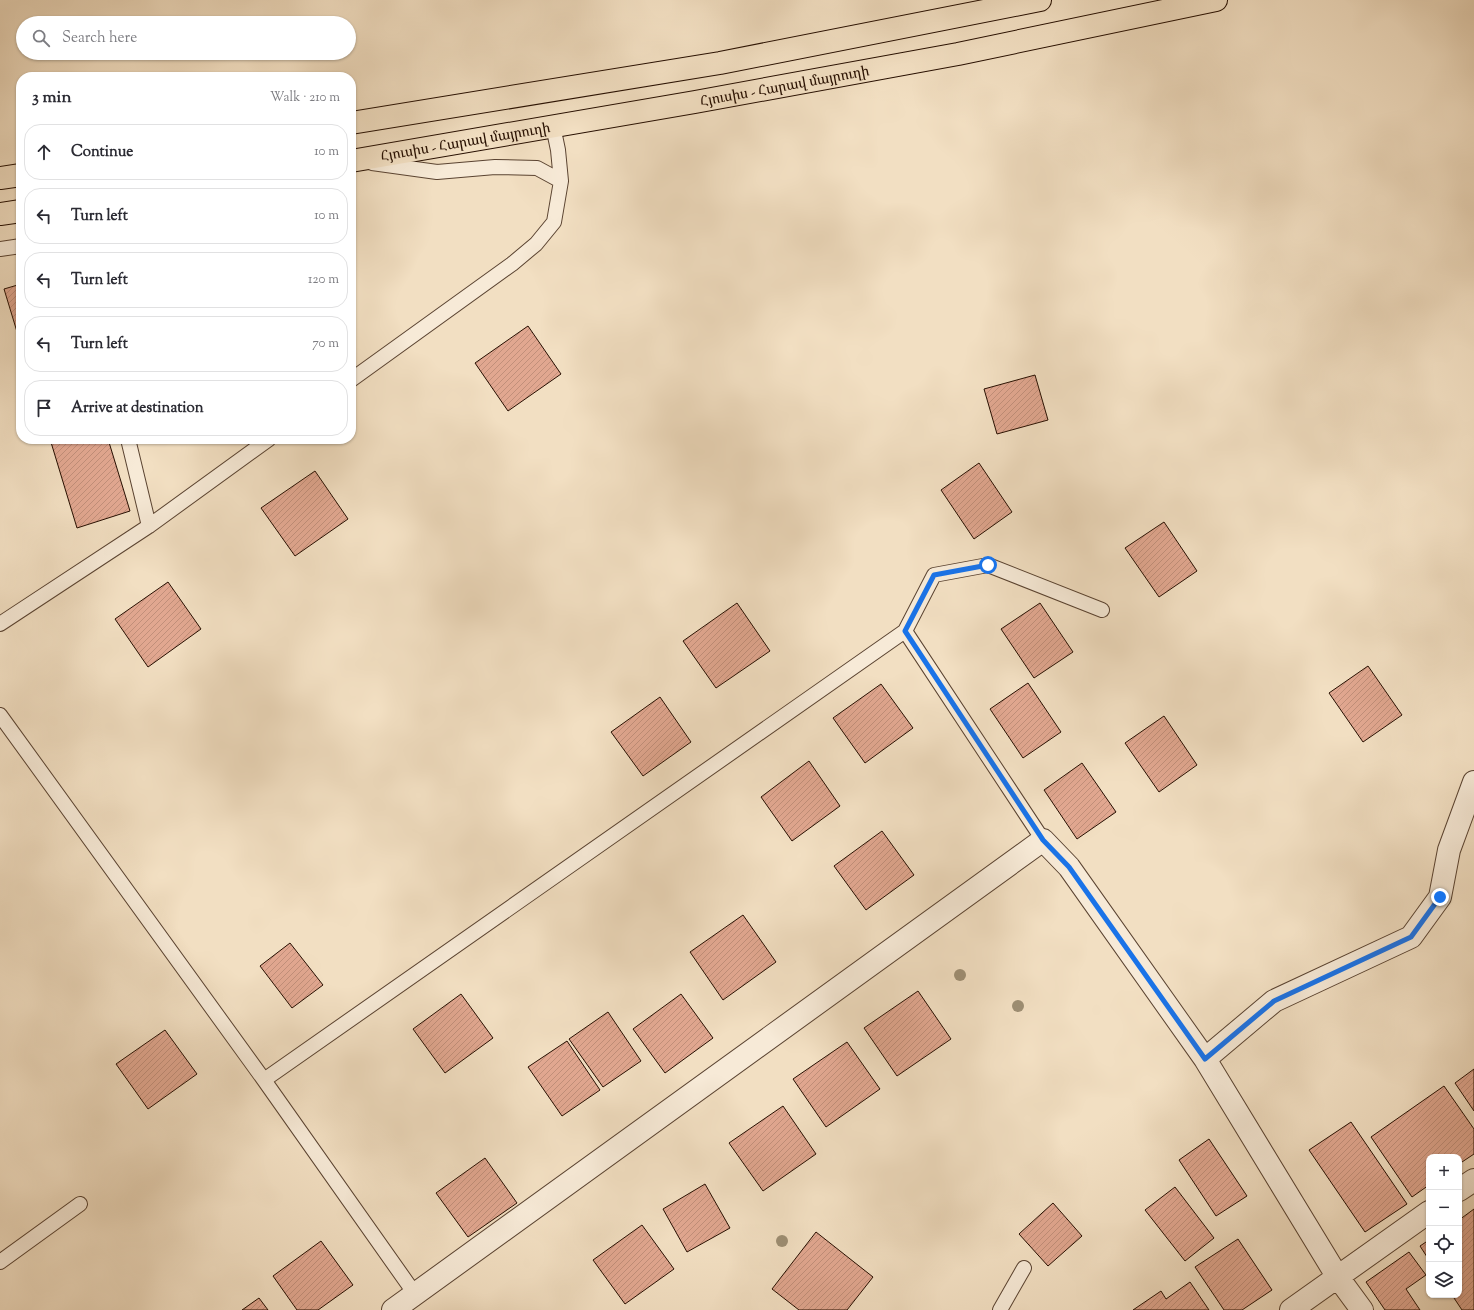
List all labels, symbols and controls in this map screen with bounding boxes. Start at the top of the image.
search box [16,16,356,60]
icon: search [30,27,52,49]
text: Search here [62,28,137,49]
street label: Հյուսիս - Հարավ մայրուղի [699,62,871,113]
text: 3 min [32,86,71,110]
text: Walk · 210 m [270,89,340,107]
street label: Հյուսիս - Հարավ մայրուղի [379,119,552,168]
icon: ahead [33,141,55,163]
text: Continue [71,142,133,163]
text: 10 m [314,143,339,161]
icon: left [33,205,55,227]
text: Turn left [71,206,128,227]
text: 10 m [314,207,339,225]
icon: left [33,269,55,291]
text: Turn left [71,270,128,291]
text: 120 m [308,271,339,289]
icon: left [33,333,55,355]
text: Turn left [71,334,128,355]
text: 70 m [312,335,339,353]
icon: arrive [33,397,55,419]
text: Arrive at destination [71,398,204,419]
route start [979,556,997,574]
route end [1431,888,1449,906]
map controls [1426,1154,1462,1298]
button: + [1426,1154,1462,1190]
button: − [1426,1190,1462,1226]
button: locate [1426,1226,1462,1262]
button: layers [1426,1262,1462,1298]

